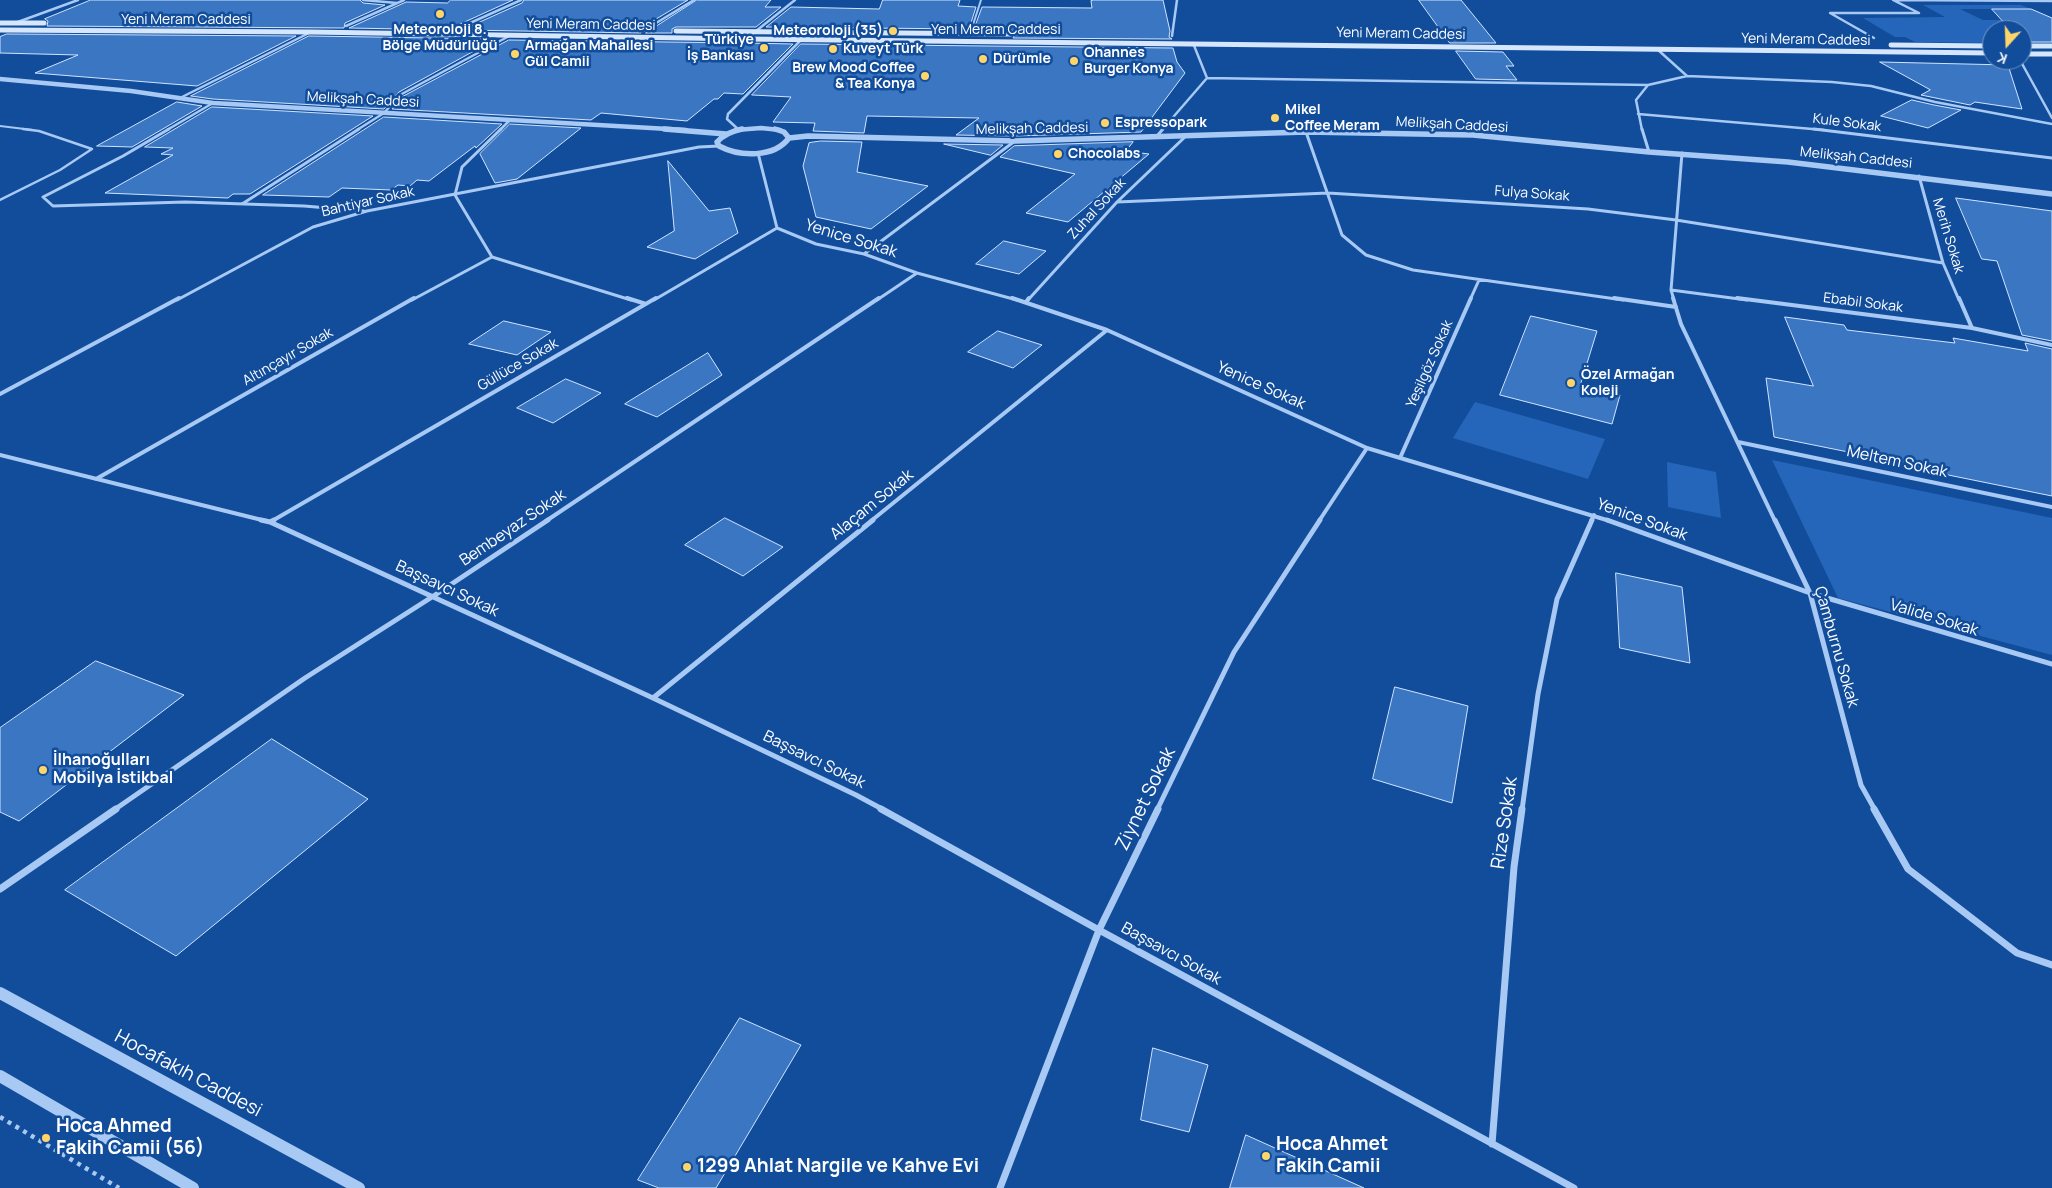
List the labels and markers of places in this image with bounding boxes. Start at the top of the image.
marker: Meteoroloji 8. Bölge Müdürlüğü [434,8,446,20]
place label: Meteoroloji 8. Bölge Müdürlüğü [382,22,498,54]
place label: Meteoroloji (35) [773,23,883,39]
marker: Meteoroloji (35) [887,25,899,37]
place label: Türkiye İş Bankası [687,32,754,64]
place label: Armağan Mahallesi Gül Camii [525,38,654,70]
place label: Kuveyt Türk [843,41,923,57]
marker: Türkiye İş Bankası [758,42,770,54]
marker: Kuveyt Türk [827,43,839,55]
place label: Ohannes Burger Konya [1084,45,1174,78]
marker: Armağan Mahallesi Gül Camii [509,48,521,60]
place label: Dürümle [993,51,1051,67]
marker: Dürümle [977,53,989,65]
marker: Ohannes Burger Konya [1068,55,1080,67]
place label: Brew Mood Coffee & Tea Konya [792,60,915,92]
marker: Brew Mood Coffee & Tea Konya [919,70,931,82]
place label: Mikel Coffee Meram [1285,102,1380,134]
marker: Mikel Coffee Meram [1269,112,1281,124]
place label: Espressopark [1115,115,1207,131]
marker: Espressopark [1099,117,1111,129]
place label: Chocolabs [1068,146,1140,162]
marker: Chocolabs [1052,148,1064,160]
place label: Özel Armağan Koleji [1581,367,1675,400]
marker: Özel Armağan Koleji [1565,377,1577,389]
place label: İlhanoğulları Mobilya İstikbal [53,751,173,789]
marker: İlhanoğulları Mobilya İstikbal [37,764,49,776]
place label: Hoca Ahmed Fakih Camii (56) [56,1116,204,1160]
marker: Hoca Ahmed Fakih Camii (56) [40,1132,52,1144]
place label: Hoca Ahmet Fakih Camii [1276,1134,1388,1178]
marker: Hoca Ahmet Fakih Camii [1260,1150,1272,1162]
place label: 1299 Ahlat Nargile ve Kahve Evi [697,1156,979,1178]
marker: 1299 Ahlat Nargile ve Kahve Evi [681,1161,693,1173]

